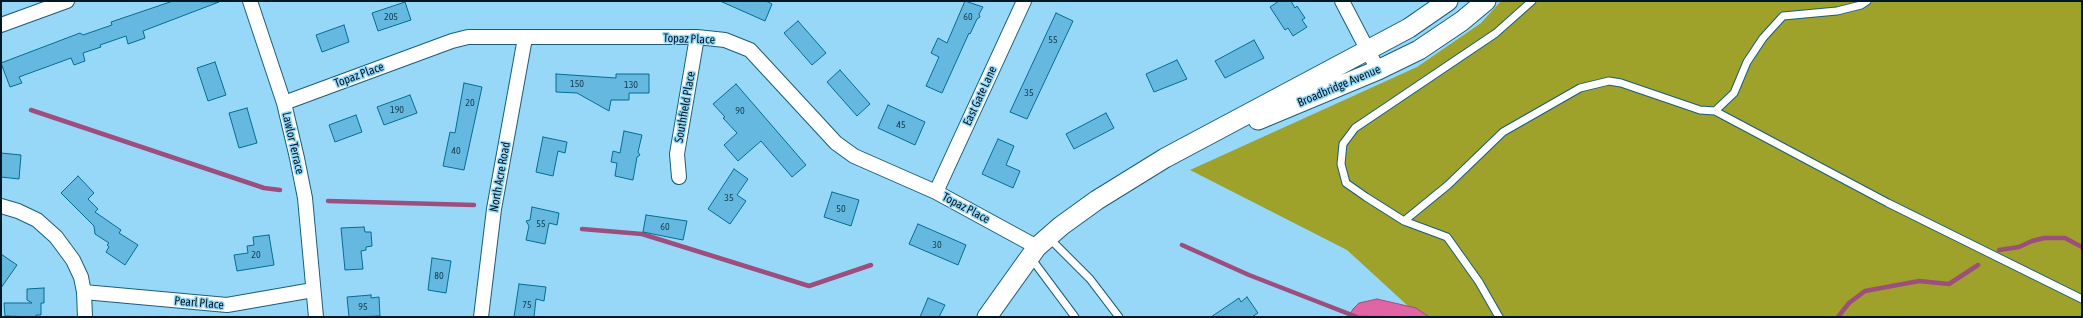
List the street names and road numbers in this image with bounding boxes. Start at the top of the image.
street label: Topaz Place [663,31,715,47]
street label: Topaz Place [332,59,386,91]
street label: Broadbridge Avenue [1295,62,1383,110]
street label: East Gate Lane [960,64,1000,128]
street label: Southfield Place [672,70,698,144]
street label: Lawlor Terrace [279,110,307,176]
street label: North Acre Road [487,141,513,213]
street label: Topaz Place [940,189,992,227]
street label: Pearl Place [174,294,224,312]

